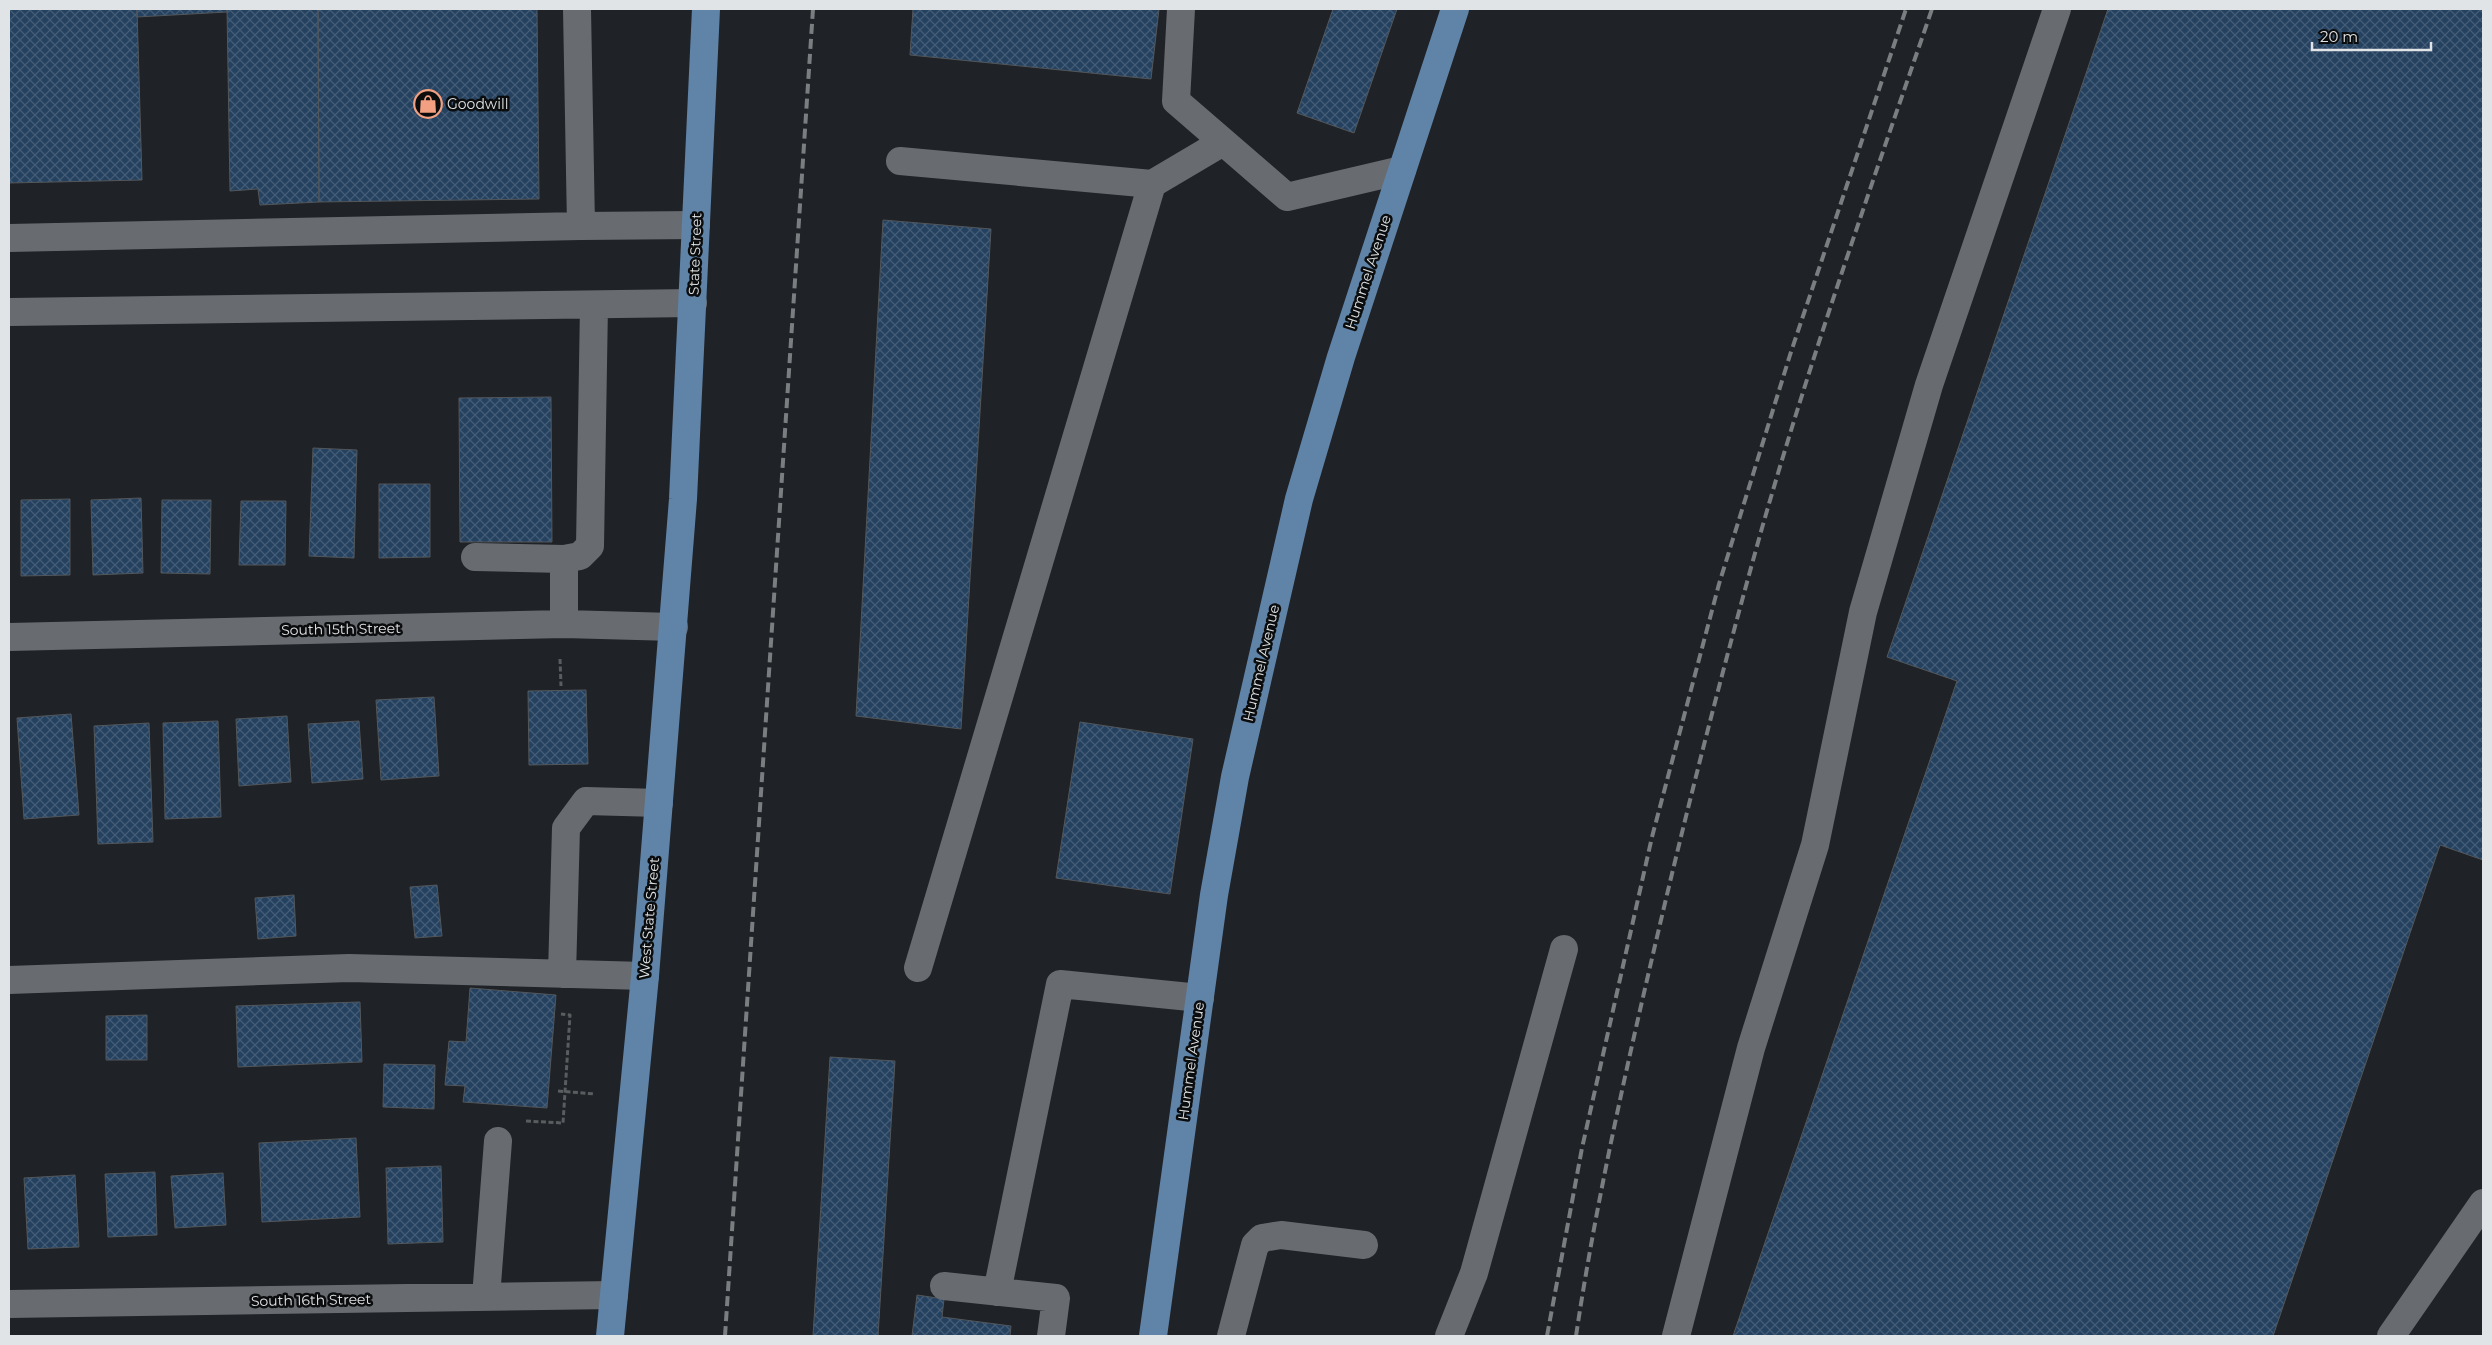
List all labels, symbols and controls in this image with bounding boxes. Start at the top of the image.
scale bar [2312,20,2431,52]
text: 20 m [2320,27,2358,46]
shop icon: Goodwill [413,89,443,119]
place label: Goodwill [447,95,508,113]
street label: State Street [685,212,705,295]
street label: Hummel Avenue [1341,213,1395,331]
street label: Hummel Avenue [1239,603,1283,723]
street label: South 15th Street [281,619,401,639]
street label: West State Street [635,856,663,979]
street label: Hummel Avenue [1174,1001,1208,1121]
street label: South 16th Street [251,1290,372,1310]

